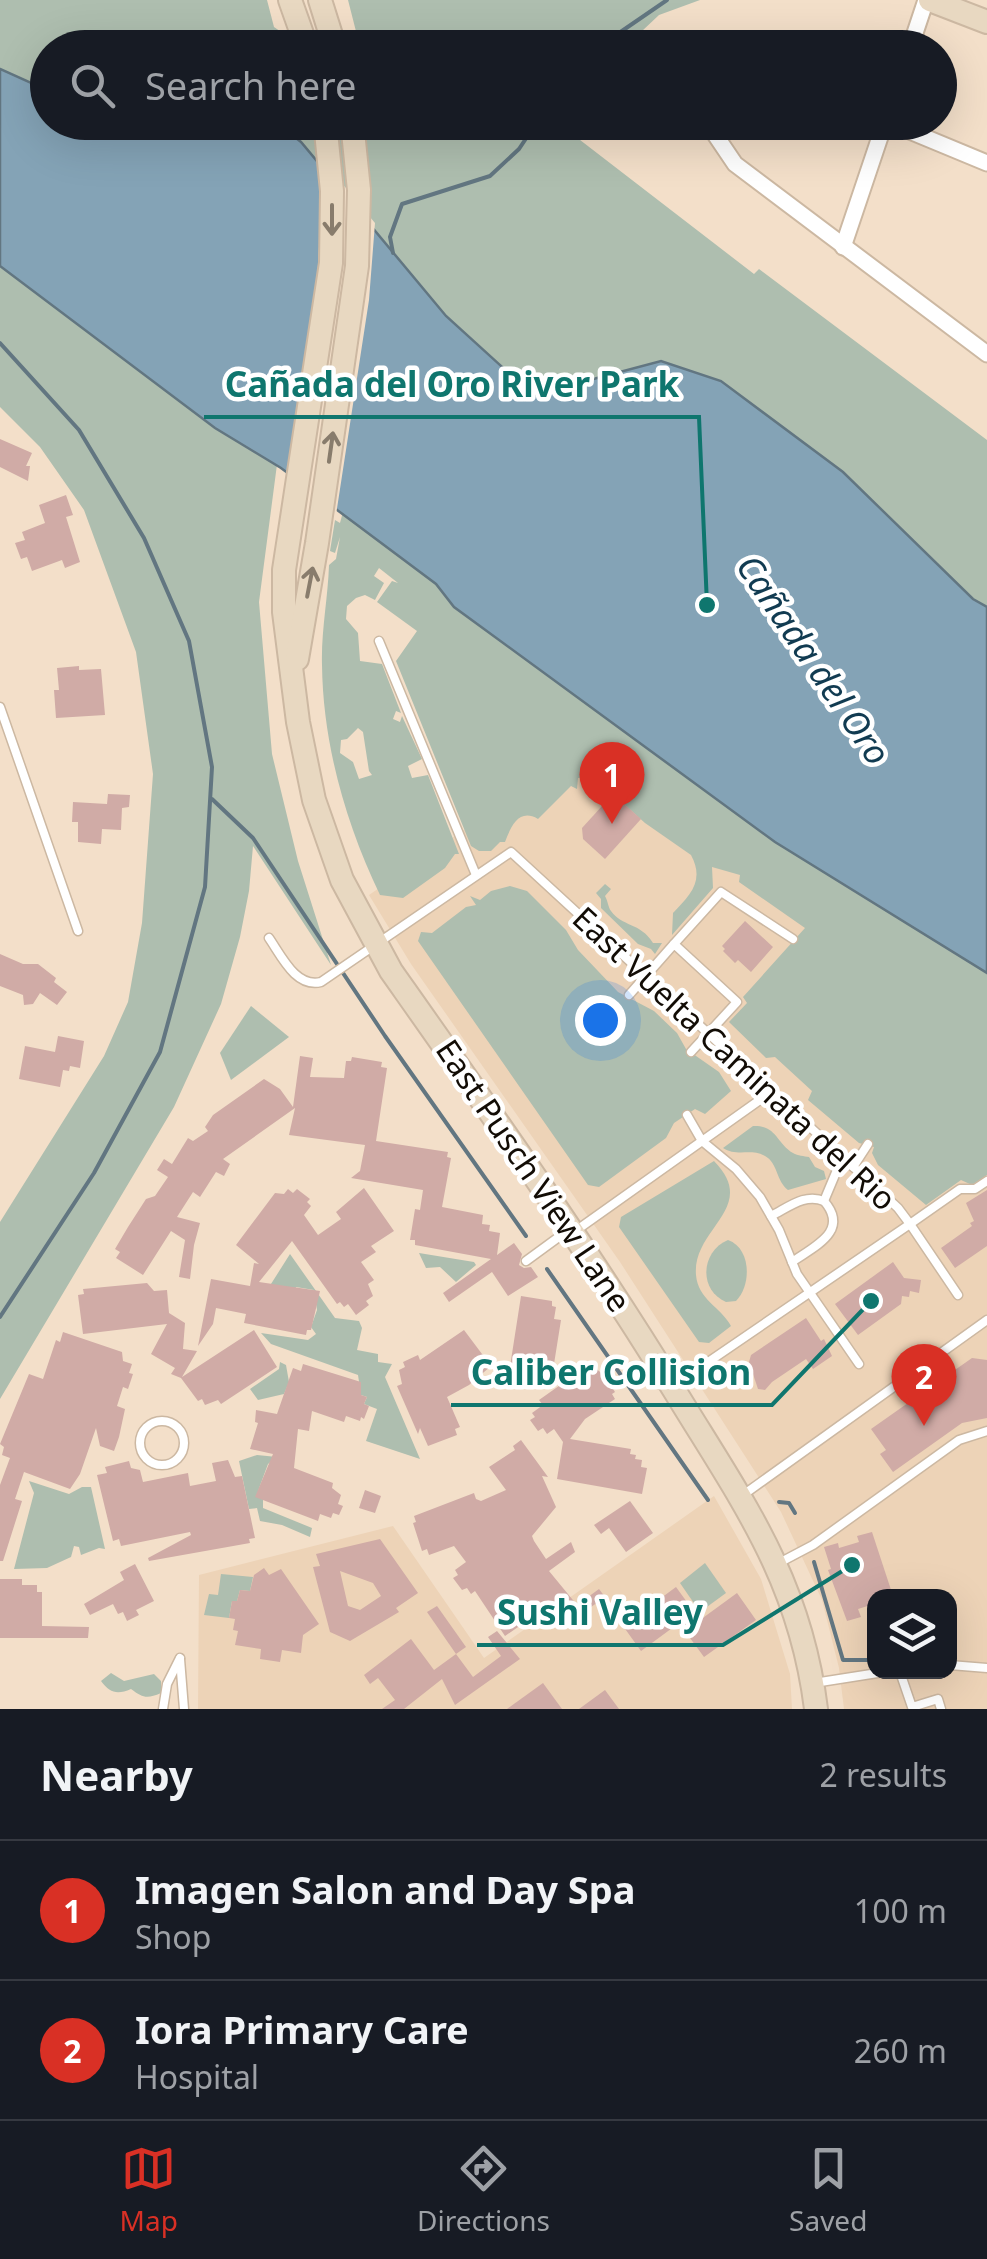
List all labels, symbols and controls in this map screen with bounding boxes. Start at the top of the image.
search box [30,30,957,140]
icon: search [65,58,120,113]
text: Search here [145,59,356,111]
one-way arrow [322,202,342,235]
callout: Cañada del Oro River Park [204,352,699,417]
text: Cañada del Oro River Park [225,360,680,407]
one-way arrow [323,431,341,463]
water label: Cañada del Oro [727,545,902,773]
one-way arrow [302,567,321,599]
pin: 1 [580,742,644,824]
street label: East Vuelta Caminata del Rio [564,896,906,1219]
your location [575,995,626,1046]
street label: East Pusch View Lane [427,1031,641,1320]
callout: Caliber Collision [451,1340,772,1405]
pin: 2 [892,1344,956,1426]
text: Caliber Collision [471,1348,751,1395]
callout: Sushi Valley [477,1580,723,1645]
text: Sushi Valley [497,1588,703,1635]
map controls [867,1589,957,1679]
button: layers [867,1589,957,1679]
text: Nearby [40,1746,193,1803]
text: 2 results [820,1753,947,1796]
text: Imagen Salon and Day Spa [135,1863,635,1915]
text: 1 [63,1889,82,1932]
text: 100 m [854,1889,947,1932]
text: Shop [135,1915,211,1958]
text: Iora Primary Care [135,2003,469,2055]
text: 2 [63,2029,82,2072]
text: 260 m [854,2029,947,2072]
text: Hospital [135,2055,259,2098]
tab: Map [120,2141,178,2239]
tab: Directions [417,2141,550,2239]
tab: Saved [789,2141,867,2239]

